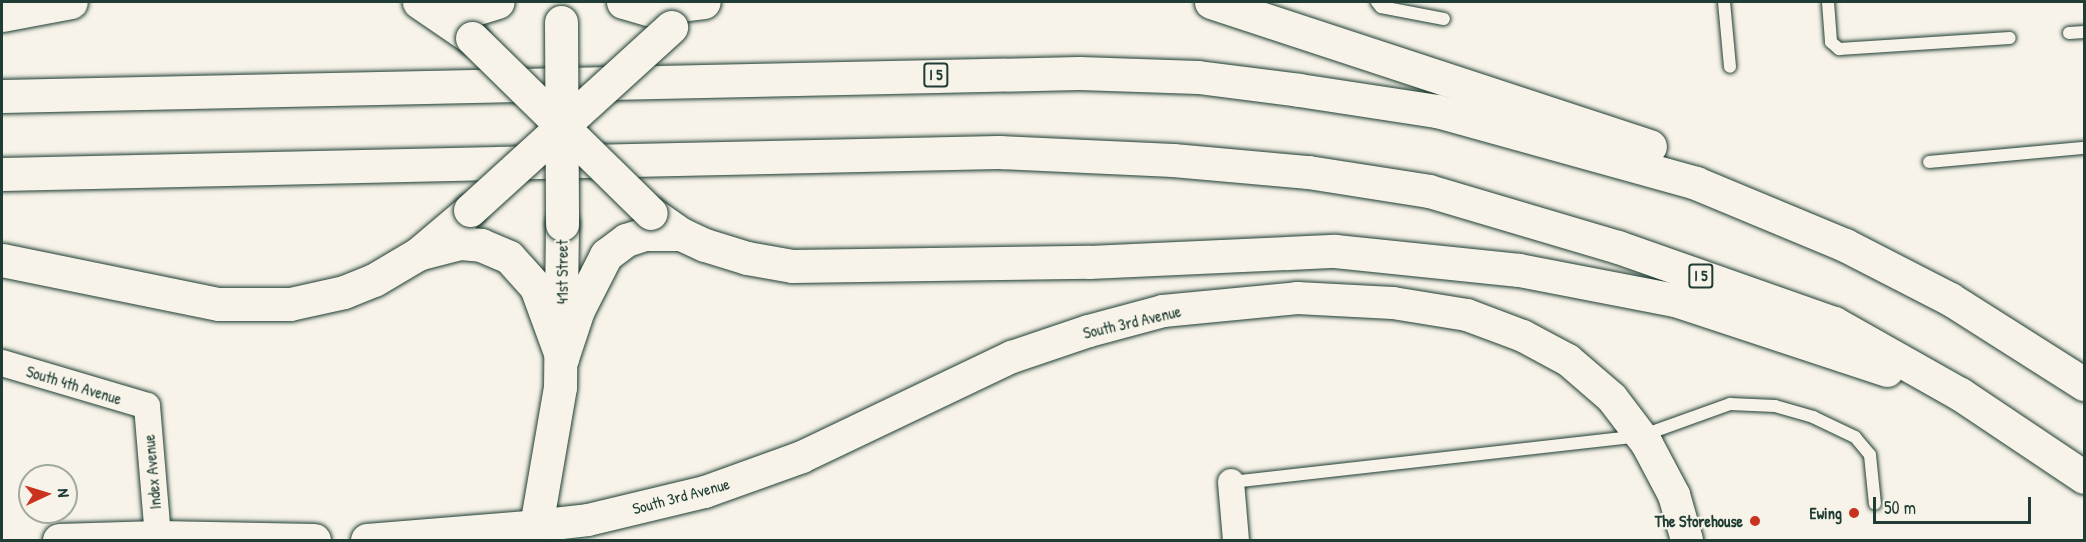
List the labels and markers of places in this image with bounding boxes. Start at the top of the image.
place label: Ewing [1810,503,1842,523]
marker: Ewing [1847,506,1861,520]
place label: The Storehouse [1655,511,1743,531]
marker: The Storehouse [1748,514,1762,528]

